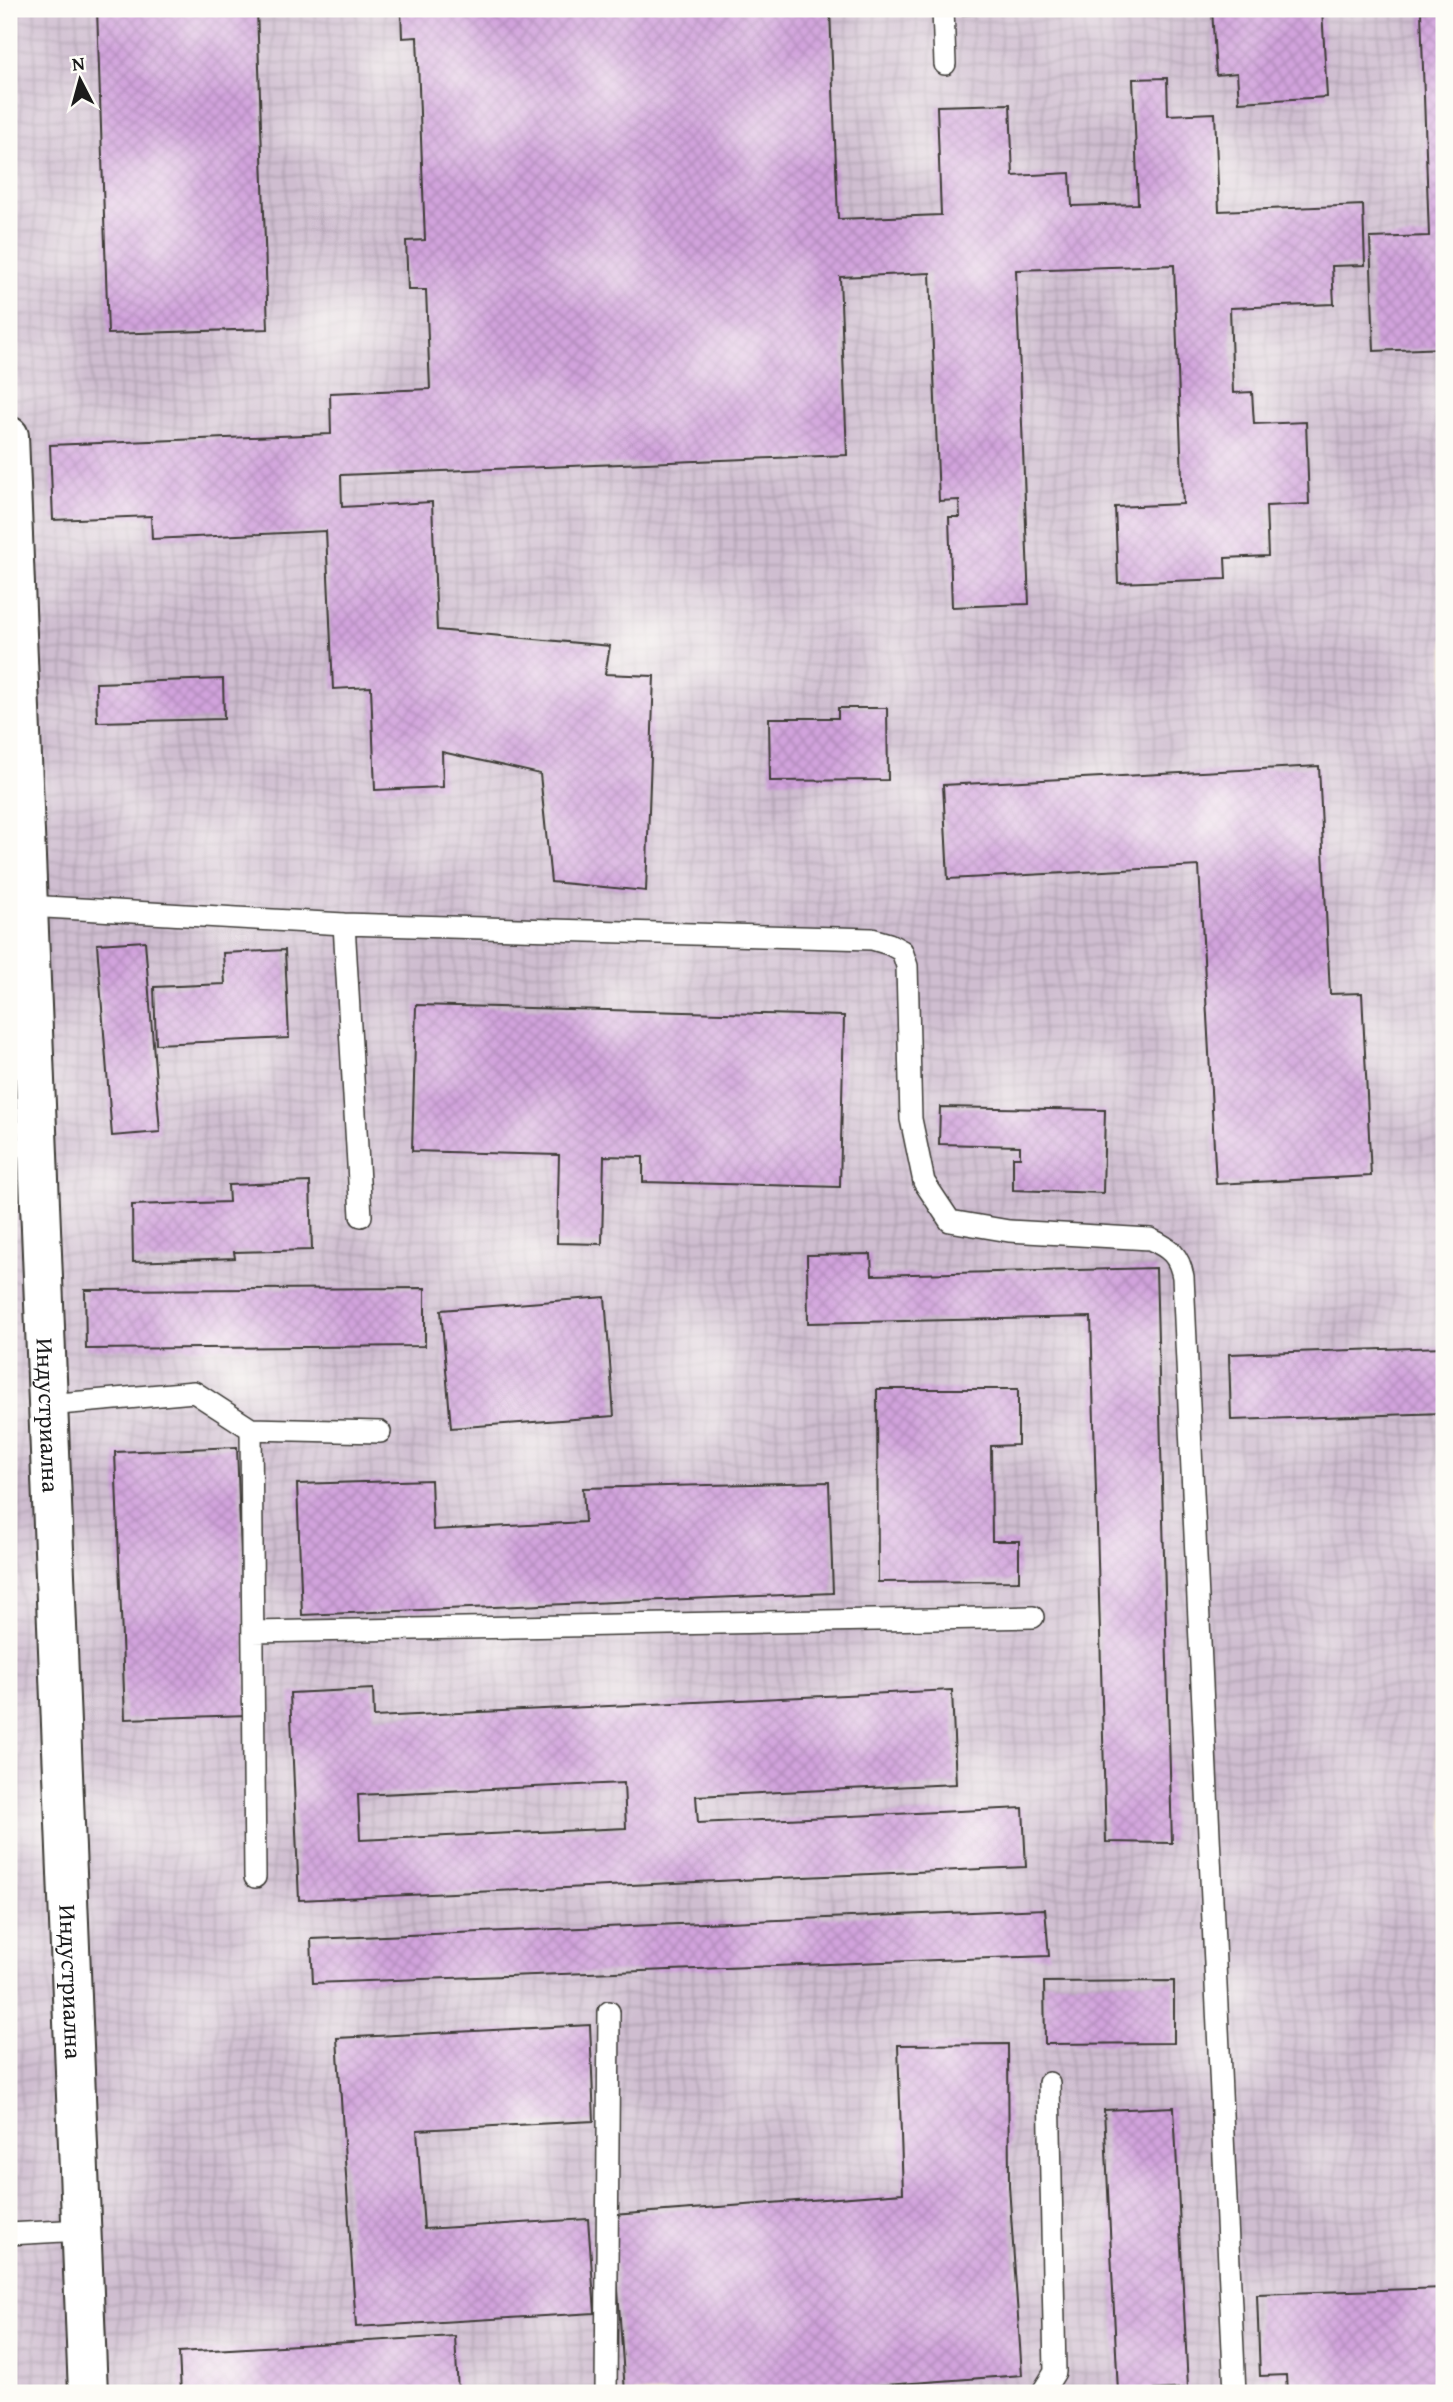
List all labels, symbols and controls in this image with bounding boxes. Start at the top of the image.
north arrow [46,46,116,116]
text: N [70,48,86,78]
street label: Индустриална [28,1337,69,1494]
street label: Индустриална [51,1904,92,2060]

